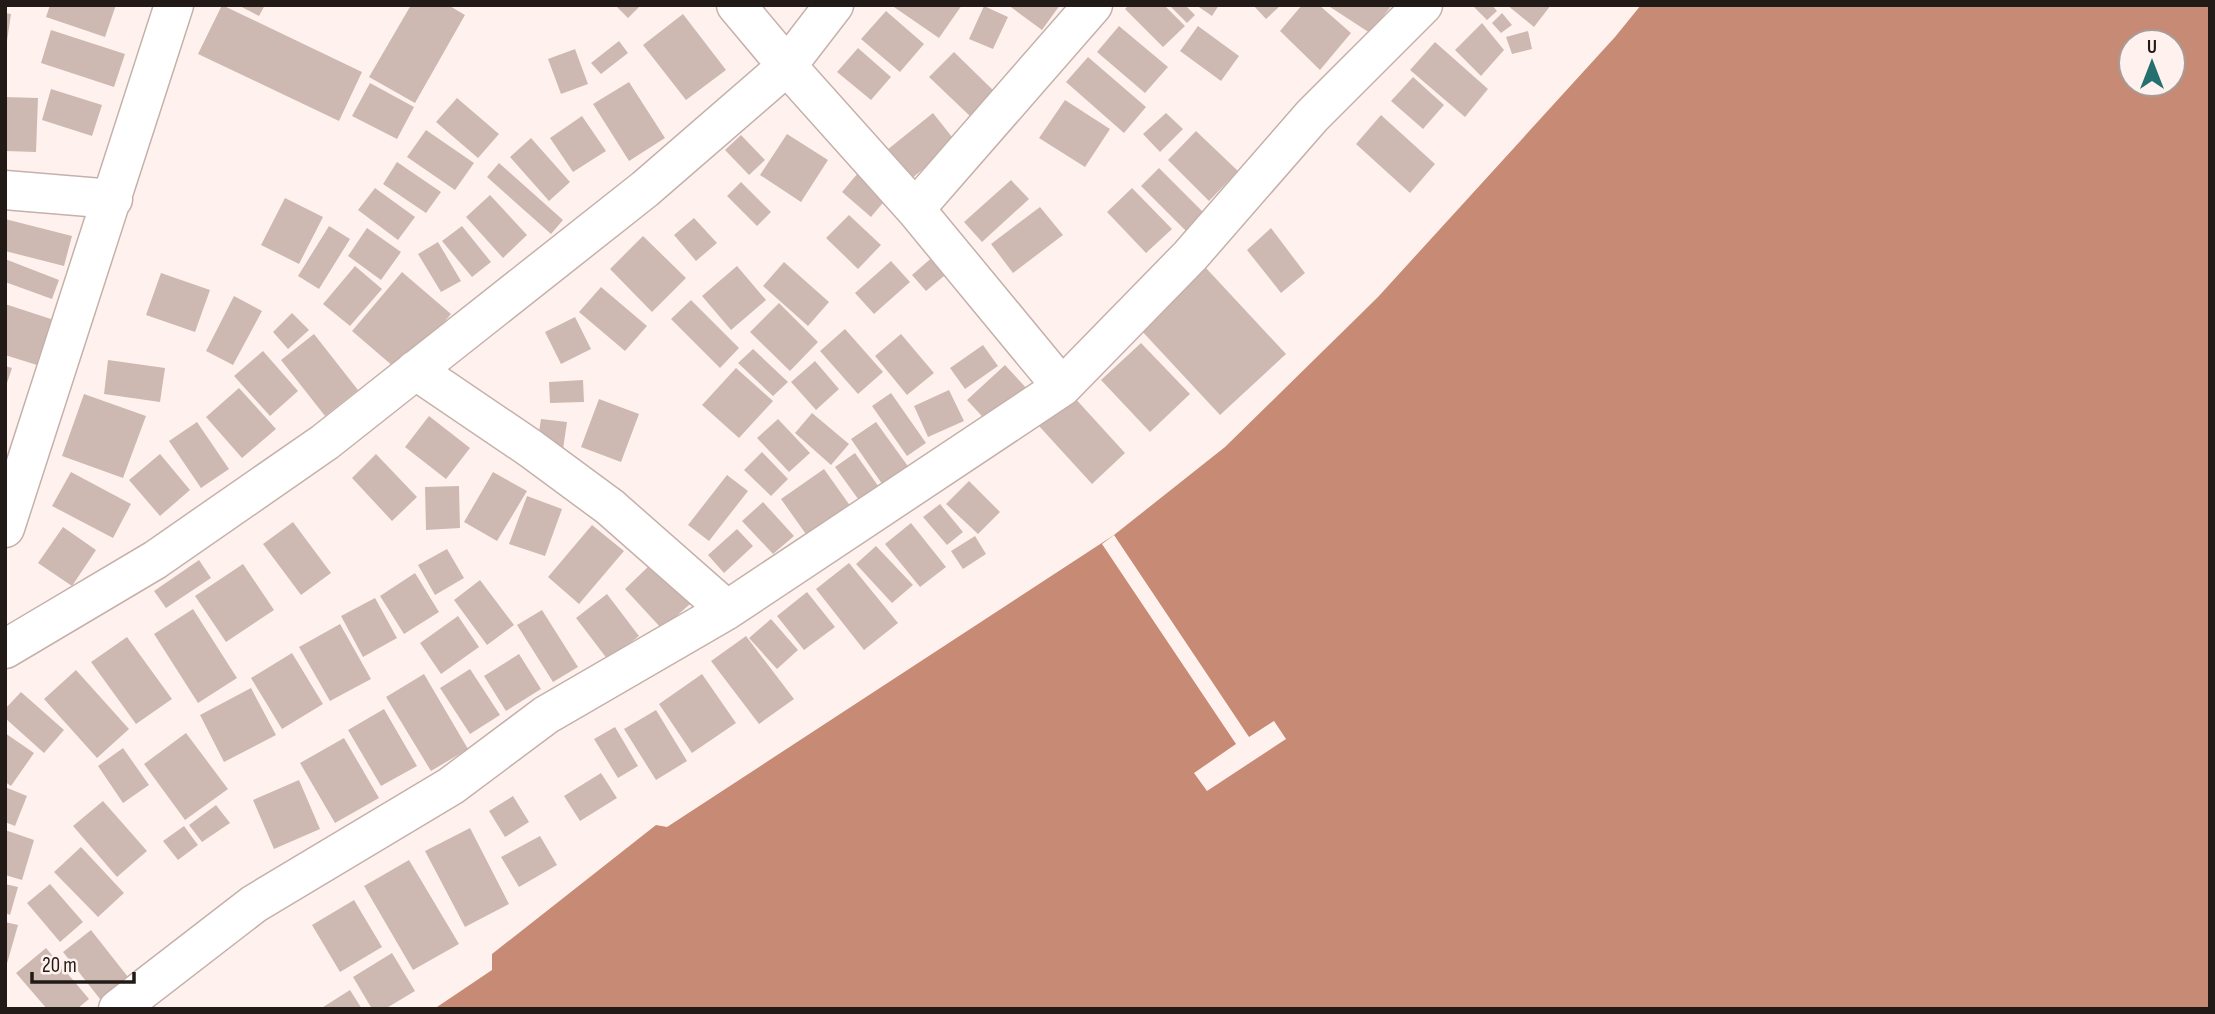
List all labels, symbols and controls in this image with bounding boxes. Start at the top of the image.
north arrow [2117,28,2187,98]
text: U [2147,36,2157,59]
scale bar [32,940,133,984]
text: 20 m [42,953,77,978]

